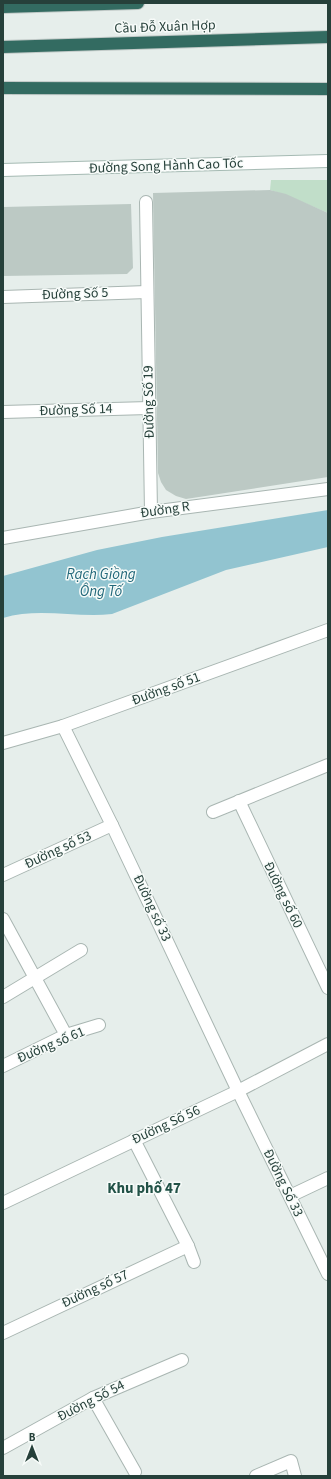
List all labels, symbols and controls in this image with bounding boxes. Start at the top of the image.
street label: Cầu Đỗ Xuân Hợp [114,15,216,39]
street label: Đường Song Hành Cao Tốc [88,153,244,179]
street label: Đường Số 5 [41,283,109,305]
street label: Đường Số 19 [138,365,160,439]
street label: Đường Số 14 [39,399,113,421]
street label: Đường R [139,497,191,523]
water label: Rạch Giồng Ông Tố [66,564,136,602]
street label: Đường số 51 [129,667,203,711]
street label: Đường số 53 [21,826,95,874]
street label: Đường số 60 [258,858,308,932]
street label: Đường số 33 [128,871,176,945]
street label: Đường số 61 [14,1022,88,1068]
street label: Đường Số 56 [129,1100,204,1150]
street label: Đường Số 33 [258,1146,308,1220]
district label: Khu phố 47 [107,1178,181,1199]
street label: Đường số 57 [58,1265,132,1313]
street label: Đường Số 54 [54,1375,128,1427]
north arrow [12,1427,52,1467]
text: B [29,1430,36,1445]

